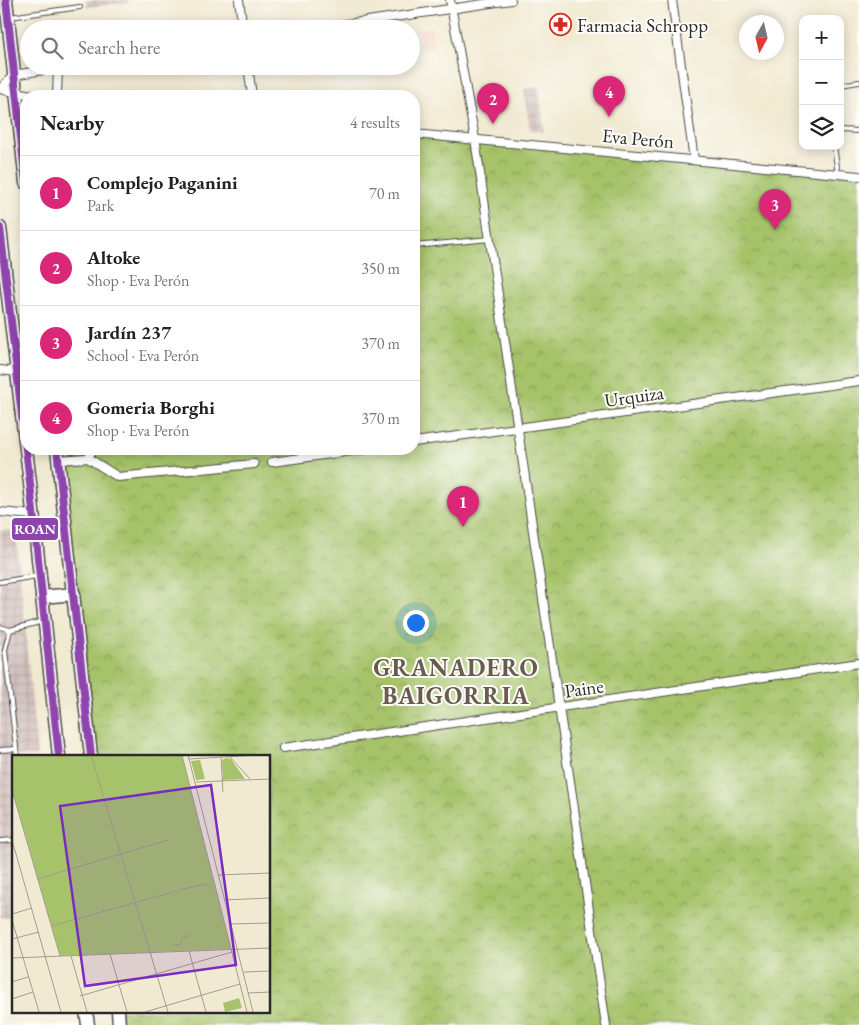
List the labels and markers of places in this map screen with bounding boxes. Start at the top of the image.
pharmacy icon: Farmacia Schropp [549,13,573,37]
place label: Farmacia Schropp [577,13,708,38]
pin: 4 [593,76,625,117]
pin: 2 [477,83,509,124]
pin: 3 [759,189,791,230]
pin: 1 [447,486,479,527]

